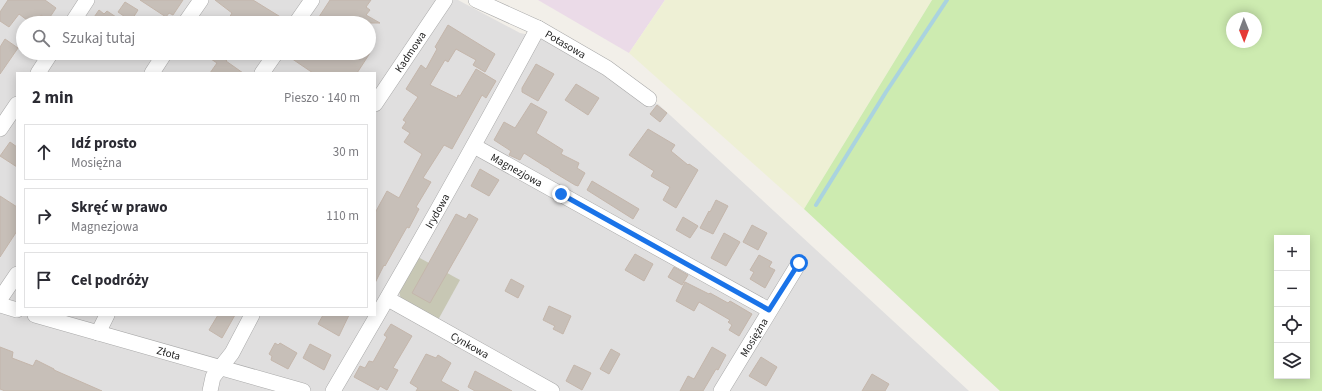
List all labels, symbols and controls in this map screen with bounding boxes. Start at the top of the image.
north arrow [1226,12,1262,48]
search box [16,16,376,60]
icon: search [30,27,52,49]
street label: Potasowa [542,27,588,62]
text: Szukaj tutaj [62,28,135,49]
street label: Kadmowa [391,29,430,75]
text: 2 min [32,86,73,110]
text: Pieszo · 140 m [284,89,360,107]
text: Idź prosto [71,133,137,154]
icon: ahead [33,141,55,163]
text: 30 m [333,143,359,161]
street label: Magnezjowa [488,150,545,191]
text: Mosiężna [71,154,122,172]
route end [552,185,570,203]
street label: Irydowa [422,191,453,231]
text: Skręć w prawo [71,197,168,218]
icon: right [33,205,55,227]
text: 110 m [326,207,359,225]
text: Magnezjowa [71,218,139,236]
map controls [1274,235,1310,379]
button: + [1274,235,1310,271]
route start [790,254,808,272]
icon: arrive [33,269,55,291]
text: Cel podróży [71,270,149,291]
button: − [1274,271,1310,307]
button: locate [1274,307,1310,343]
street label: Mosiężna [737,315,772,360]
street label: Cynkowa [448,329,492,362]
street label: Złota [155,343,182,364]
button: layers [1274,343,1310,379]

